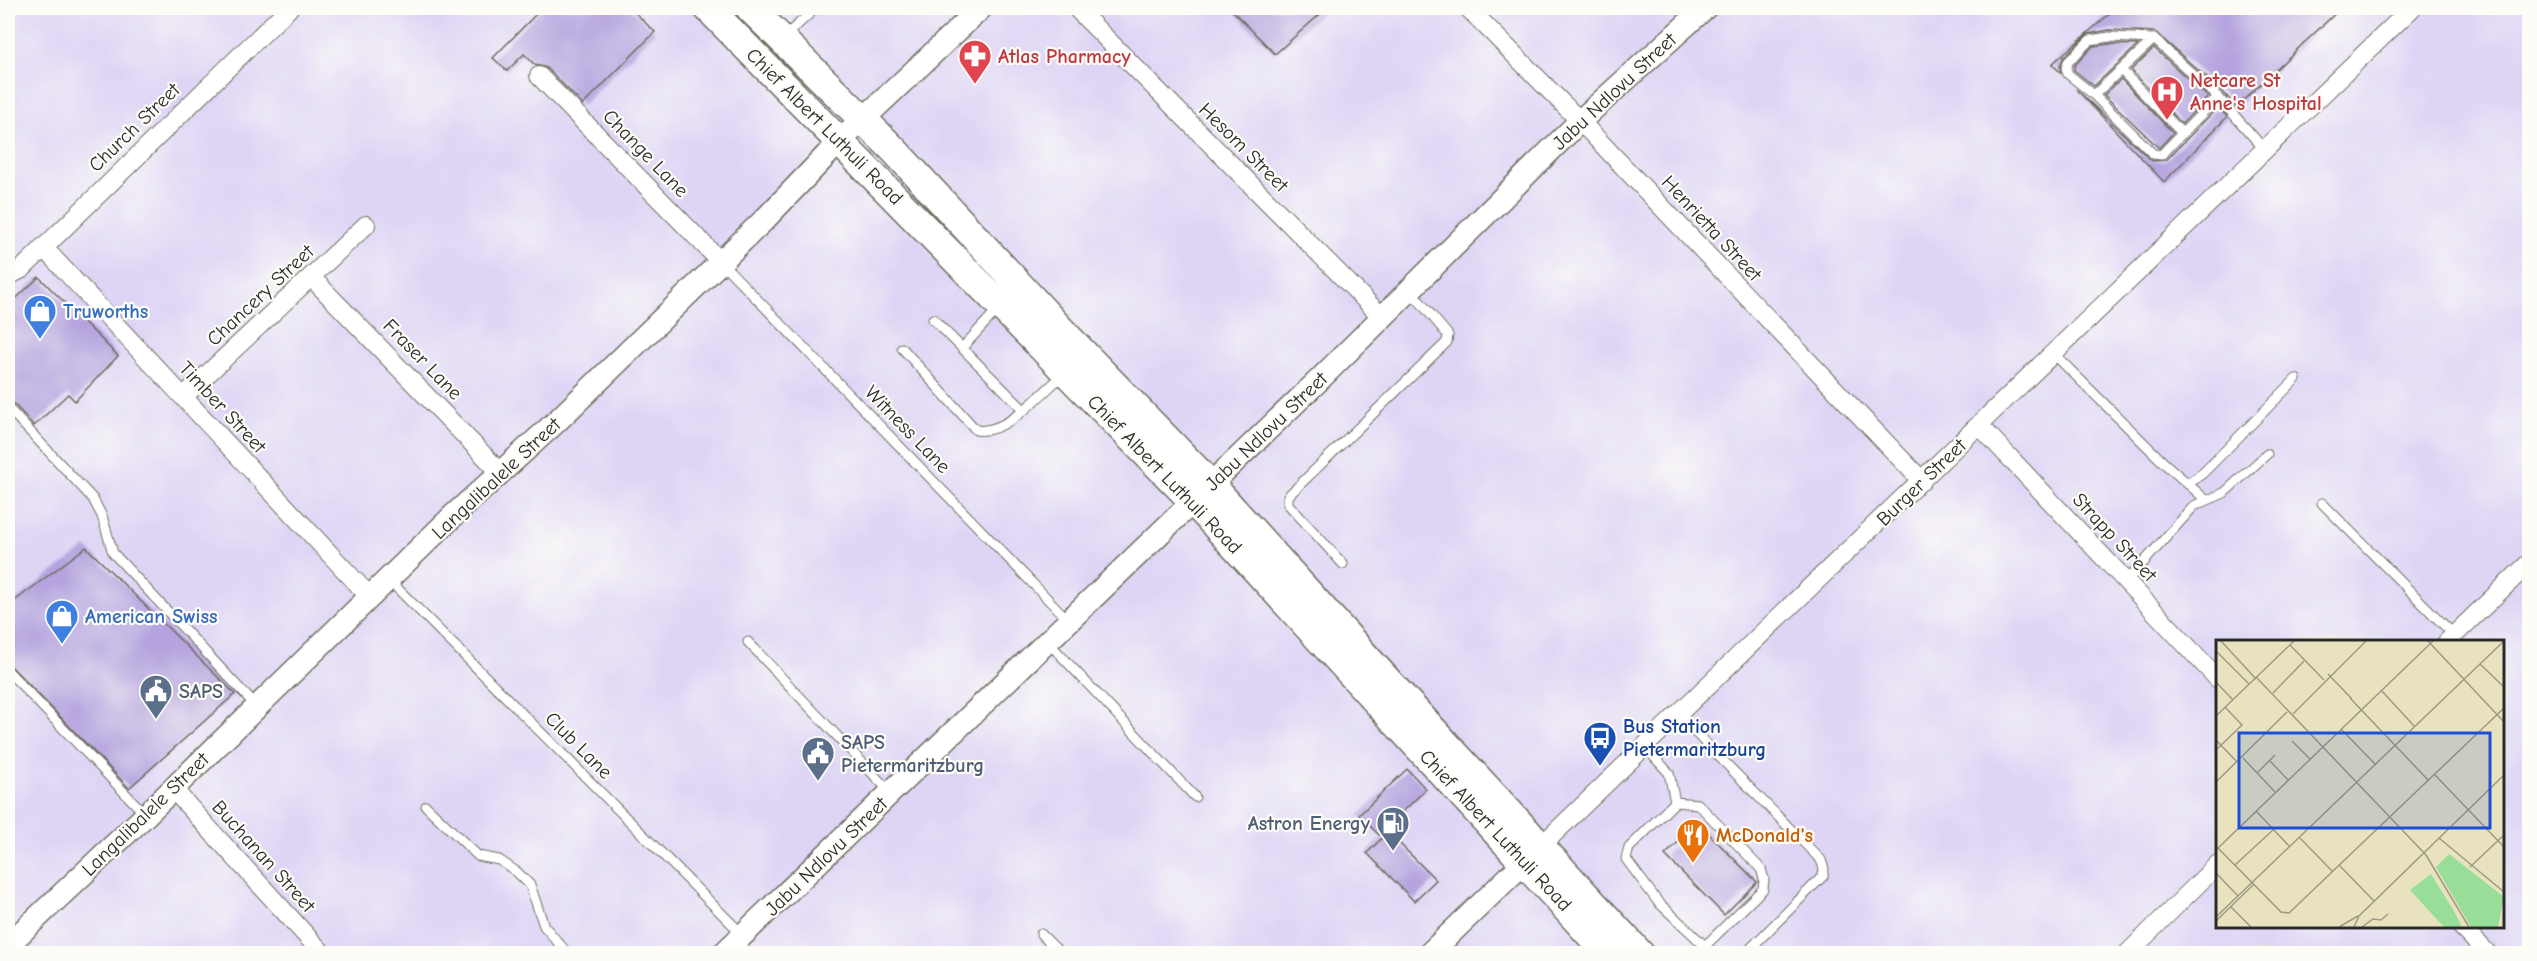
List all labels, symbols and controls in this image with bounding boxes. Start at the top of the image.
street label: Jabu Ndlovu Street [1548,27,1682,155]
pharmacy icon: Atlas Pharmacy [957,38,993,85]
street label: Chief Albert Luthuli Road [741,43,908,210]
place label: Atlas Pharmacy [998,45,1131,68]
place label: Netcare St Anne's Hospital [2190,69,2322,115]
hospital icon: Netcare St Anne's Hospital [2149,74,2185,121]
street label: Church Street [84,77,186,177]
street label: Hesom Street [1194,98,1294,198]
street label: Change Lane [598,105,693,202]
street label: Henrietta Street [1657,171,1767,287]
street label: Chancery Street [202,239,319,351]
shop icon: Truworths [22,293,58,340]
place label: Truworths [63,300,148,323]
street label: Fraser Lane [378,314,467,405]
street label: Timber Street [174,357,272,459]
street label: Jabu Ndlovu Street [1200,366,1333,496]
street label: Witness Lane [860,381,955,478]
street label: Chief Albert Luthuli Road [1083,390,1247,559]
street label: Langalibalele Street [427,412,566,544]
street label: Burger Street [1872,433,1972,531]
street label: Strapp Street [2068,488,2162,587]
shop icon: American Swiss [44,598,80,645]
place label: American Swiss [85,605,217,628]
inset map [2216,640,2504,928]
public building icon: SAPS [138,673,174,720]
place label: SAPS [179,680,223,703]
street label: Club Lane [540,707,617,784]
place label: Bus Station Pietermaritzburg [1623,715,1766,761]
bus stop icon: Bus Station Pietermaritzburg [1582,720,1618,767]
place label: SAPS Pietermaritzburg [841,731,984,777]
public building icon: SAPS Pietermaritzburg [800,735,836,782]
street label: Chief Albert Luthuli Road [1415,745,1576,916]
street label: Langalibalele Street [77,747,214,881]
street label: Jabu Ndlovu Street [760,791,893,921]
street label: Buchanan Street [207,796,321,918]
fuel station icon: Astron Energy [1375,805,1411,852]
place label: Astron Energy [1248,812,1371,835]
restaurant icon: McDonald's [1675,817,1711,864]
place label: McDonald's [1716,824,1813,847]

